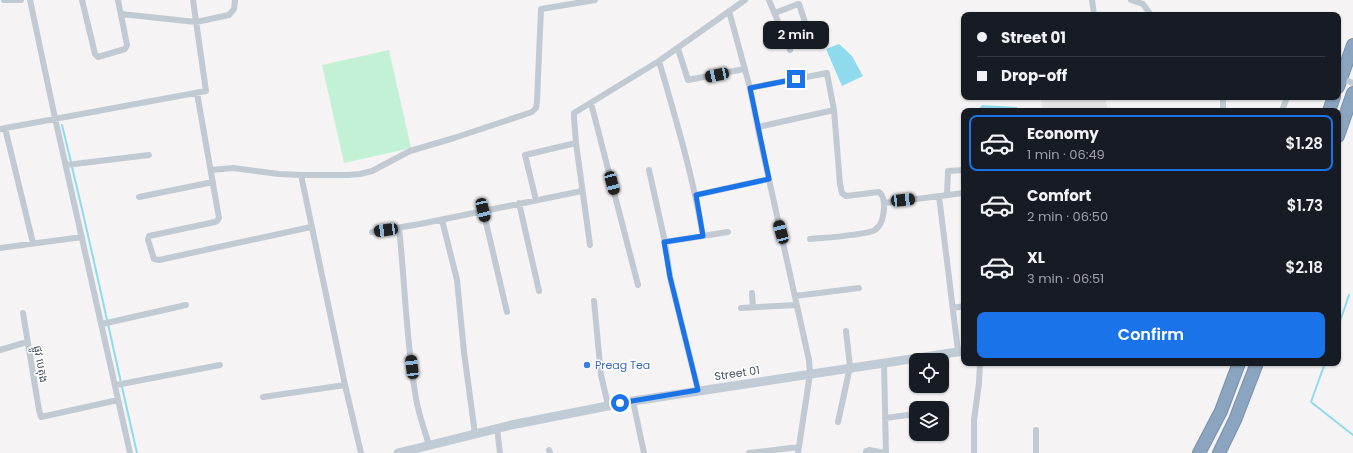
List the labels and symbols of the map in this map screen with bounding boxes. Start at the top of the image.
callout: 2 min [763,21,829,49]
car [704,67,730,83]
route end [787,70,805,88]
car [603,170,621,196]
car [890,193,916,207]
car [474,197,492,223]
car [772,219,790,245]
car [373,222,399,238]
street label: ផ្លូវ បេតុង [28,344,52,384]
car [405,354,419,380]
place label: Preag Tea [595,357,650,373]
marker: Preag Tea [582,360,592,370]
street label: Street 01 [713,362,761,384]
route start [611,394,629,412]

